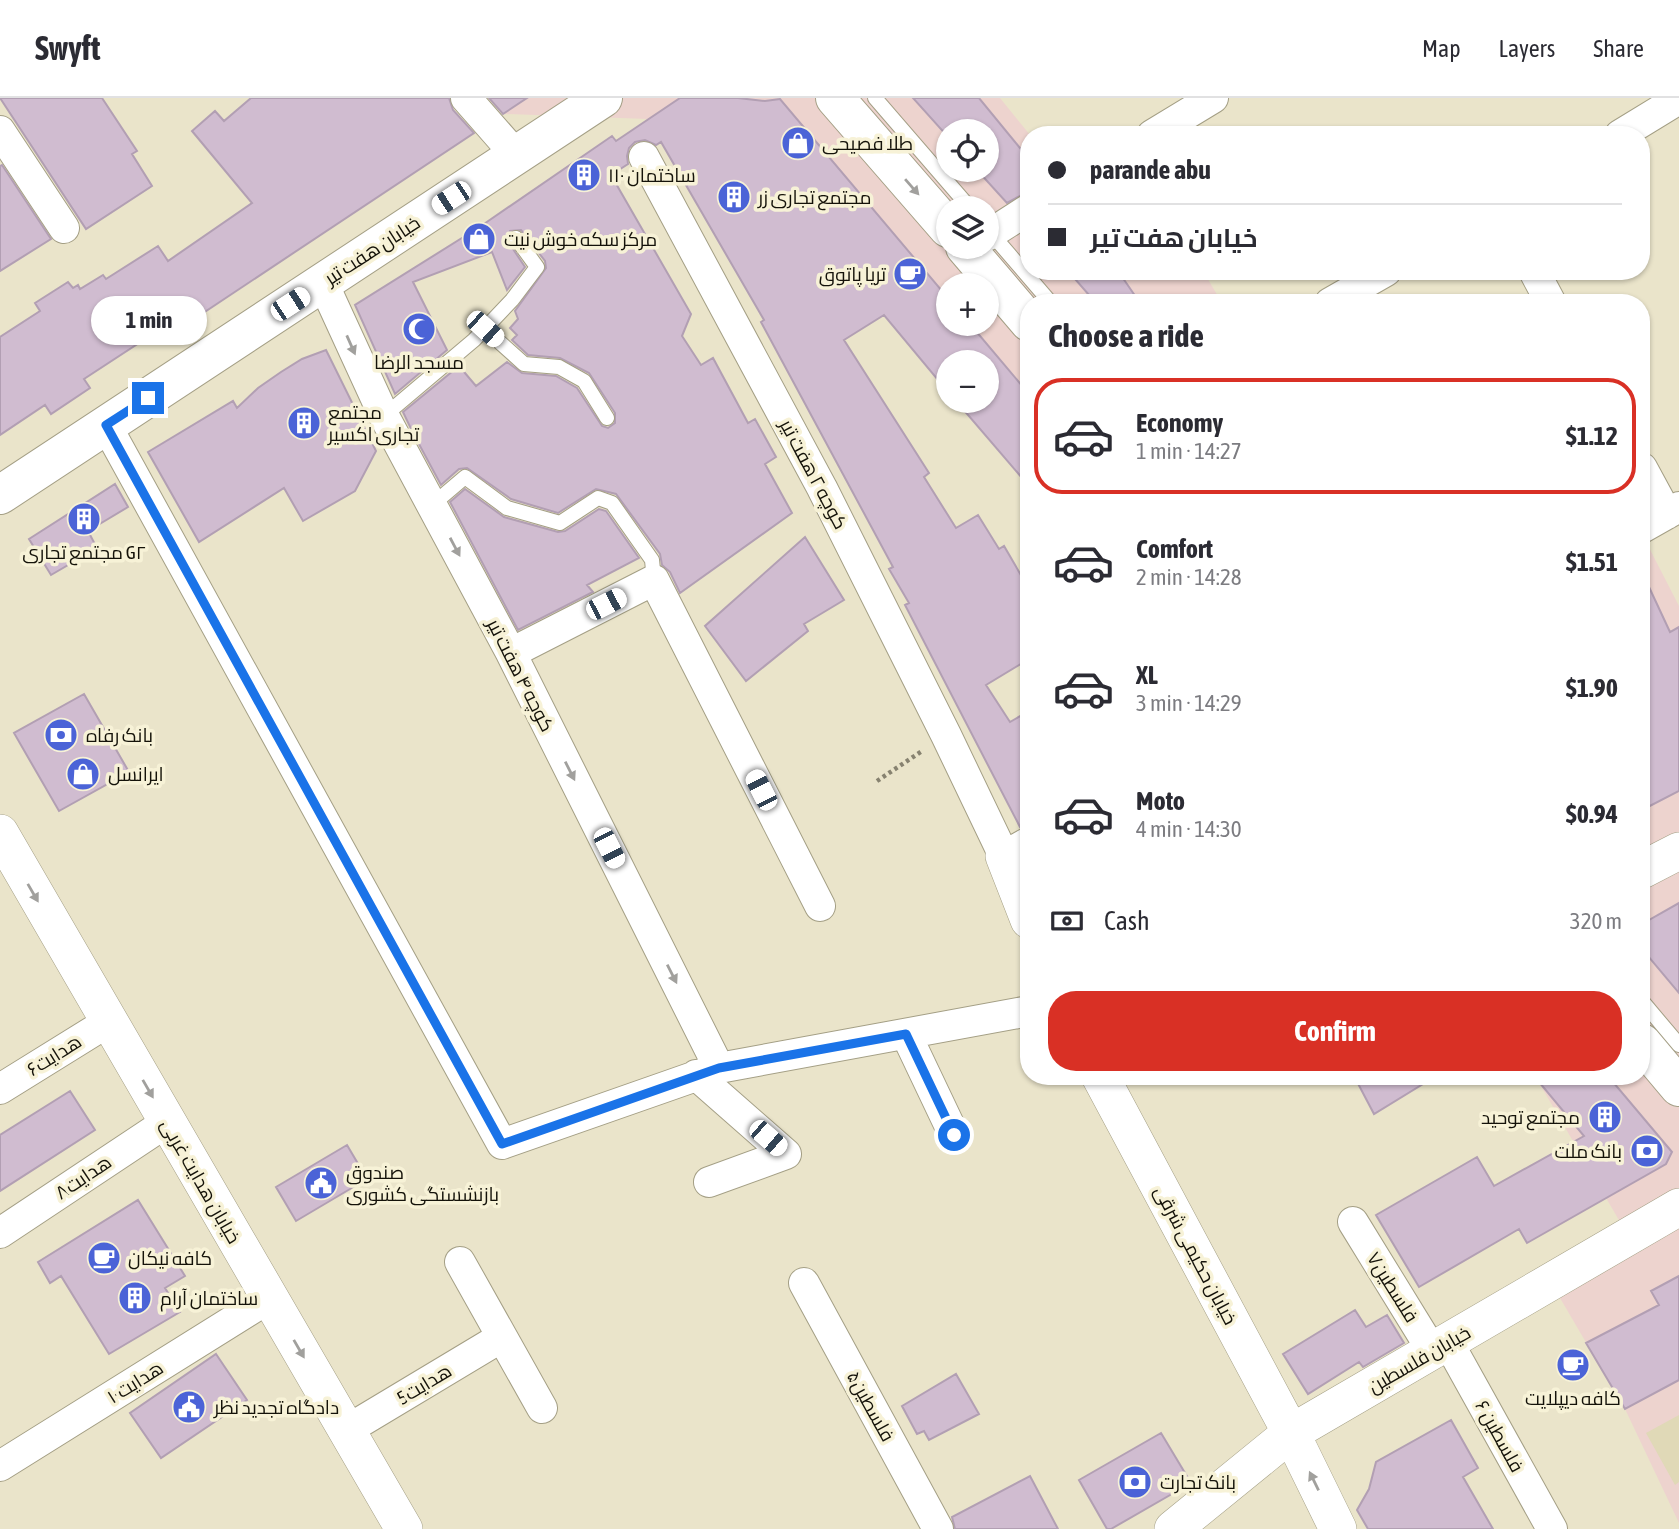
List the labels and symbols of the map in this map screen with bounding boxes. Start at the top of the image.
shop icon: طلا فصیحی [779,124,817,162]
place label: طلا فصیحی [822,132,913,155]
building icon: ساختمان ۱۱۰ [565,156,603,194]
place label: ساختمان ۱۱۰ [608,164,696,187]
car [428,178,475,218]
building icon: مجتمع تجاری زر [715,178,753,216]
one-way arrow [904,178,919,195]
place label: مجتمع تجاری زر [757,186,871,211]
street label: خیابان هفت تیر [319,211,424,290]
shop icon: مرکز سکه خوش نیت [460,220,498,258]
place label: مرکز سکه خوش نیت [504,228,657,251]
cafe icon: تریا پاتوق [891,255,929,293]
place label: تریا پاتوق [819,263,886,287]
car [267,284,314,324]
callout: 1 min [90,296,206,345]
car [463,307,508,351]
mosque icon: مسجد الرضا [400,310,438,348]
one-way arrow [346,334,357,355]
place label: مسجد الرضا [374,351,464,374]
route end [132,382,164,414]
place label: مجتمع تجاری اکسیر [327,401,419,446]
building icon: مجتمع تجاری اکسیر [285,404,323,442]
street label: کوچه ۲ هفت تیر [774,414,852,534]
building icon: مجتمع تجاری G۲ [65,500,103,538]
one-way arrow [449,537,461,557]
place label: مجتمع تجاری G۲ [22,541,146,566]
car [583,585,630,623]
street label: کوچه ۴ هفت تیر [481,614,559,736]
bank icon: بانک رفاه [42,716,80,754]
place label: بانک رفاه [86,724,153,747]
shop icon: ایرانسل [64,755,102,793]
one-way arrow [565,761,576,781]
place label: ایرانسل [108,763,164,786]
car [743,767,780,813]
car [591,825,628,871]
one-way arrow [27,883,39,902]
one-way arrow [666,965,678,985]
street label: هدایت۶ [23,1030,85,1080]
one-way arrow [141,1080,154,1099]
building icon: مجتمع توحید [1586,1098,1624,1136]
place label: مجتمع توحید [1481,1106,1580,1131]
street label: خیابان هدایت غربی [156,1115,246,1248]
car [746,1116,791,1160]
route start [938,1119,970,1151]
bank icon: بانک ملت [1628,1132,1666,1170]
place label: بانک ملت [1555,1140,1622,1162]
street label: هدایت۸ [51,1150,115,1204]
place label: صندوق بازنشستگی کشوری [346,1161,499,1206]
public building icon: صندوق بازنشستگی کشوری [302,1164,340,1202]
street label: خیابان حکیمی شرقی [1149,1182,1242,1329]
cafe icon: کافه نیکان [85,1239,123,1277]
place label: کافه نیکان [128,1247,212,1270]
street label: ۷فلسطین [1362,1248,1423,1327]
building icon: ساختمان آرام [116,1279,154,1317]
place label: ساختمان آرام [160,1287,258,1312]
street label: خیابان فلسطین [1364,1321,1475,1398]
one-way arrow [293,1340,305,1359]
cafe icon: کافه دیپلایت [1554,1346,1592,1384]
street label: هدایت۱۰ [103,1356,167,1408]
street label: 5هدایت [393,1359,455,1409]
street label: فلسطین۵ [842,1367,899,1446]
place label: کافه دیپلایت [1525,1387,1621,1410]
public building icon: دادگاه تجدید نظر [170,1388,208,1426]
place label: دادگاه تجدید نظر [213,1396,339,1419]
street label: فلسطین ۶ [1470,1396,1529,1476]
bank icon: بانک تجارت [1116,1463,1154,1501]
place label: بانک تجارت [1160,1471,1236,1494]
one-way arrow [1309,1471,1320,1491]

